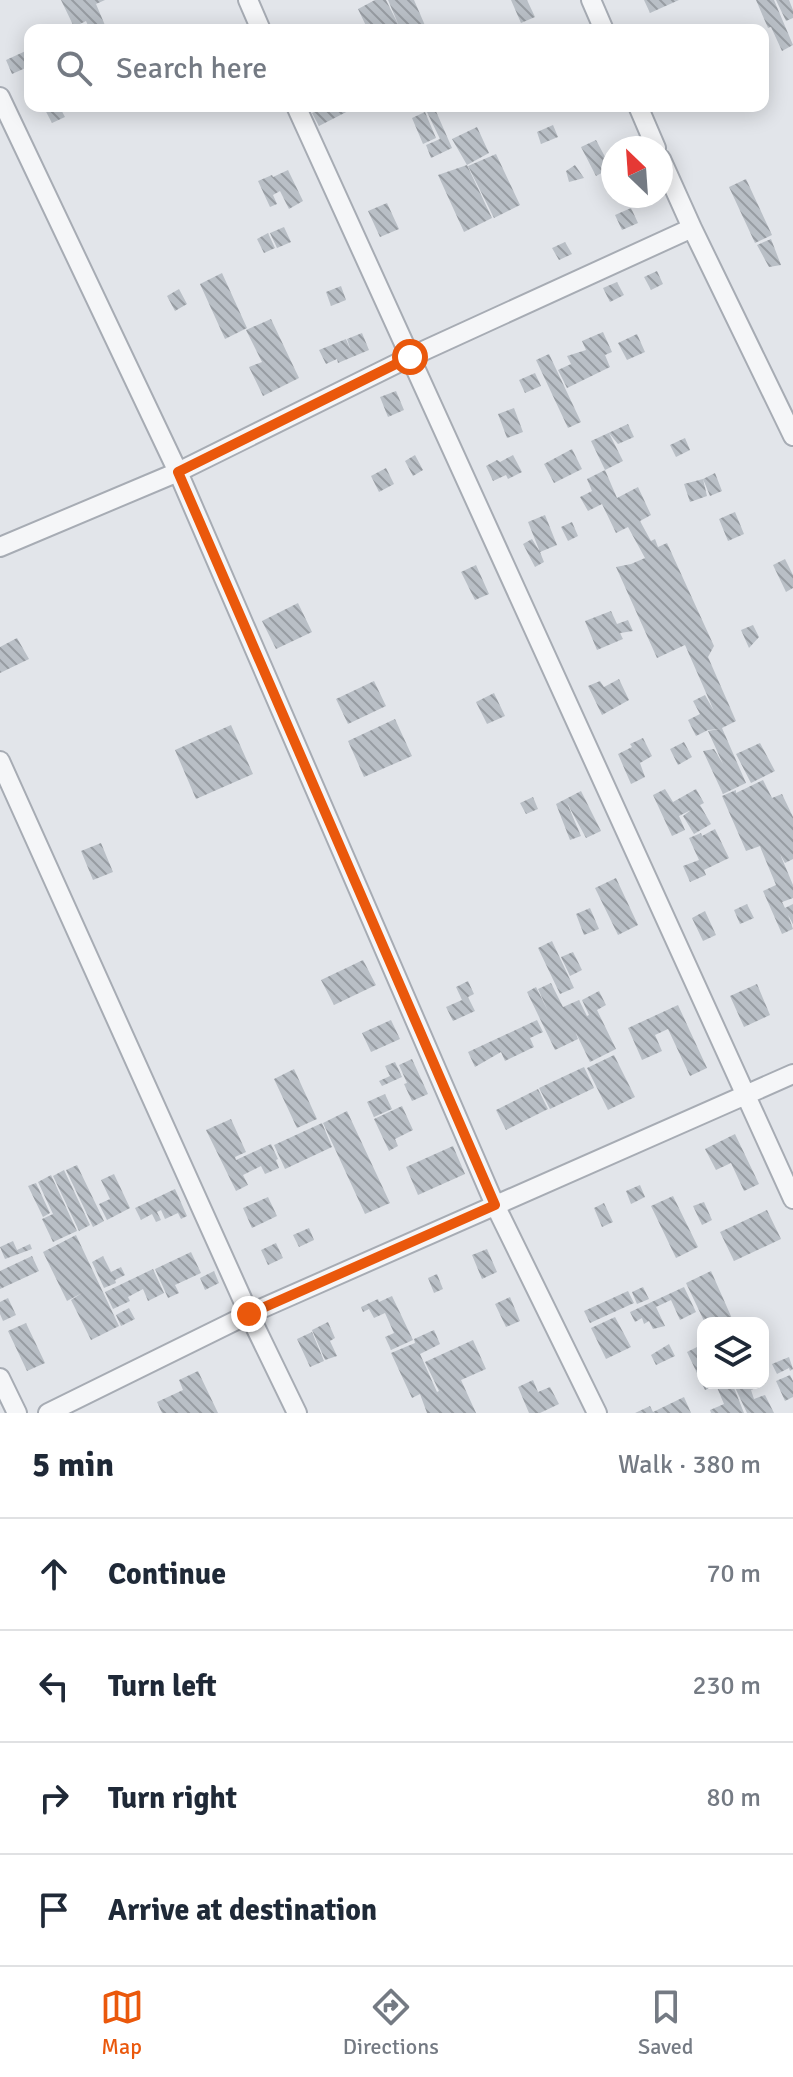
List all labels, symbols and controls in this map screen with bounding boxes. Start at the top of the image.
search box [24,24,769,112]
icon: search [52,46,96,90]
text: Search here [116,50,267,87]
north arrow [601,136,673,208]
route start [392,339,428,375]
route end [231,1296,267,1332]
map controls [697,1317,769,1389]
button: layers [697,1317,769,1389]
text: 5 min [32,1444,114,1486]
text: Walk · 380 m [618,1449,761,1481]
icon: ahead [32,1552,76,1596]
text: Continue [108,1556,226,1593]
text: 70 m [706,1558,761,1590]
icon: left [32,1664,76,1708]
text: Turn left [108,1668,217,1705]
text: 230 m [692,1670,761,1702]
icon: right [32,1776,76,1820]
text: Turn right [108,1780,237,1817]
text: 80 m [706,1782,761,1814]
icon: arrive [32,1888,76,1932]
text: Arrive at destination [108,1892,377,1929]
tab: Map [100,1985,144,2060]
tab: Directions [343,1985,439,2060]
tab: Saved [638,1985,693,2060]

